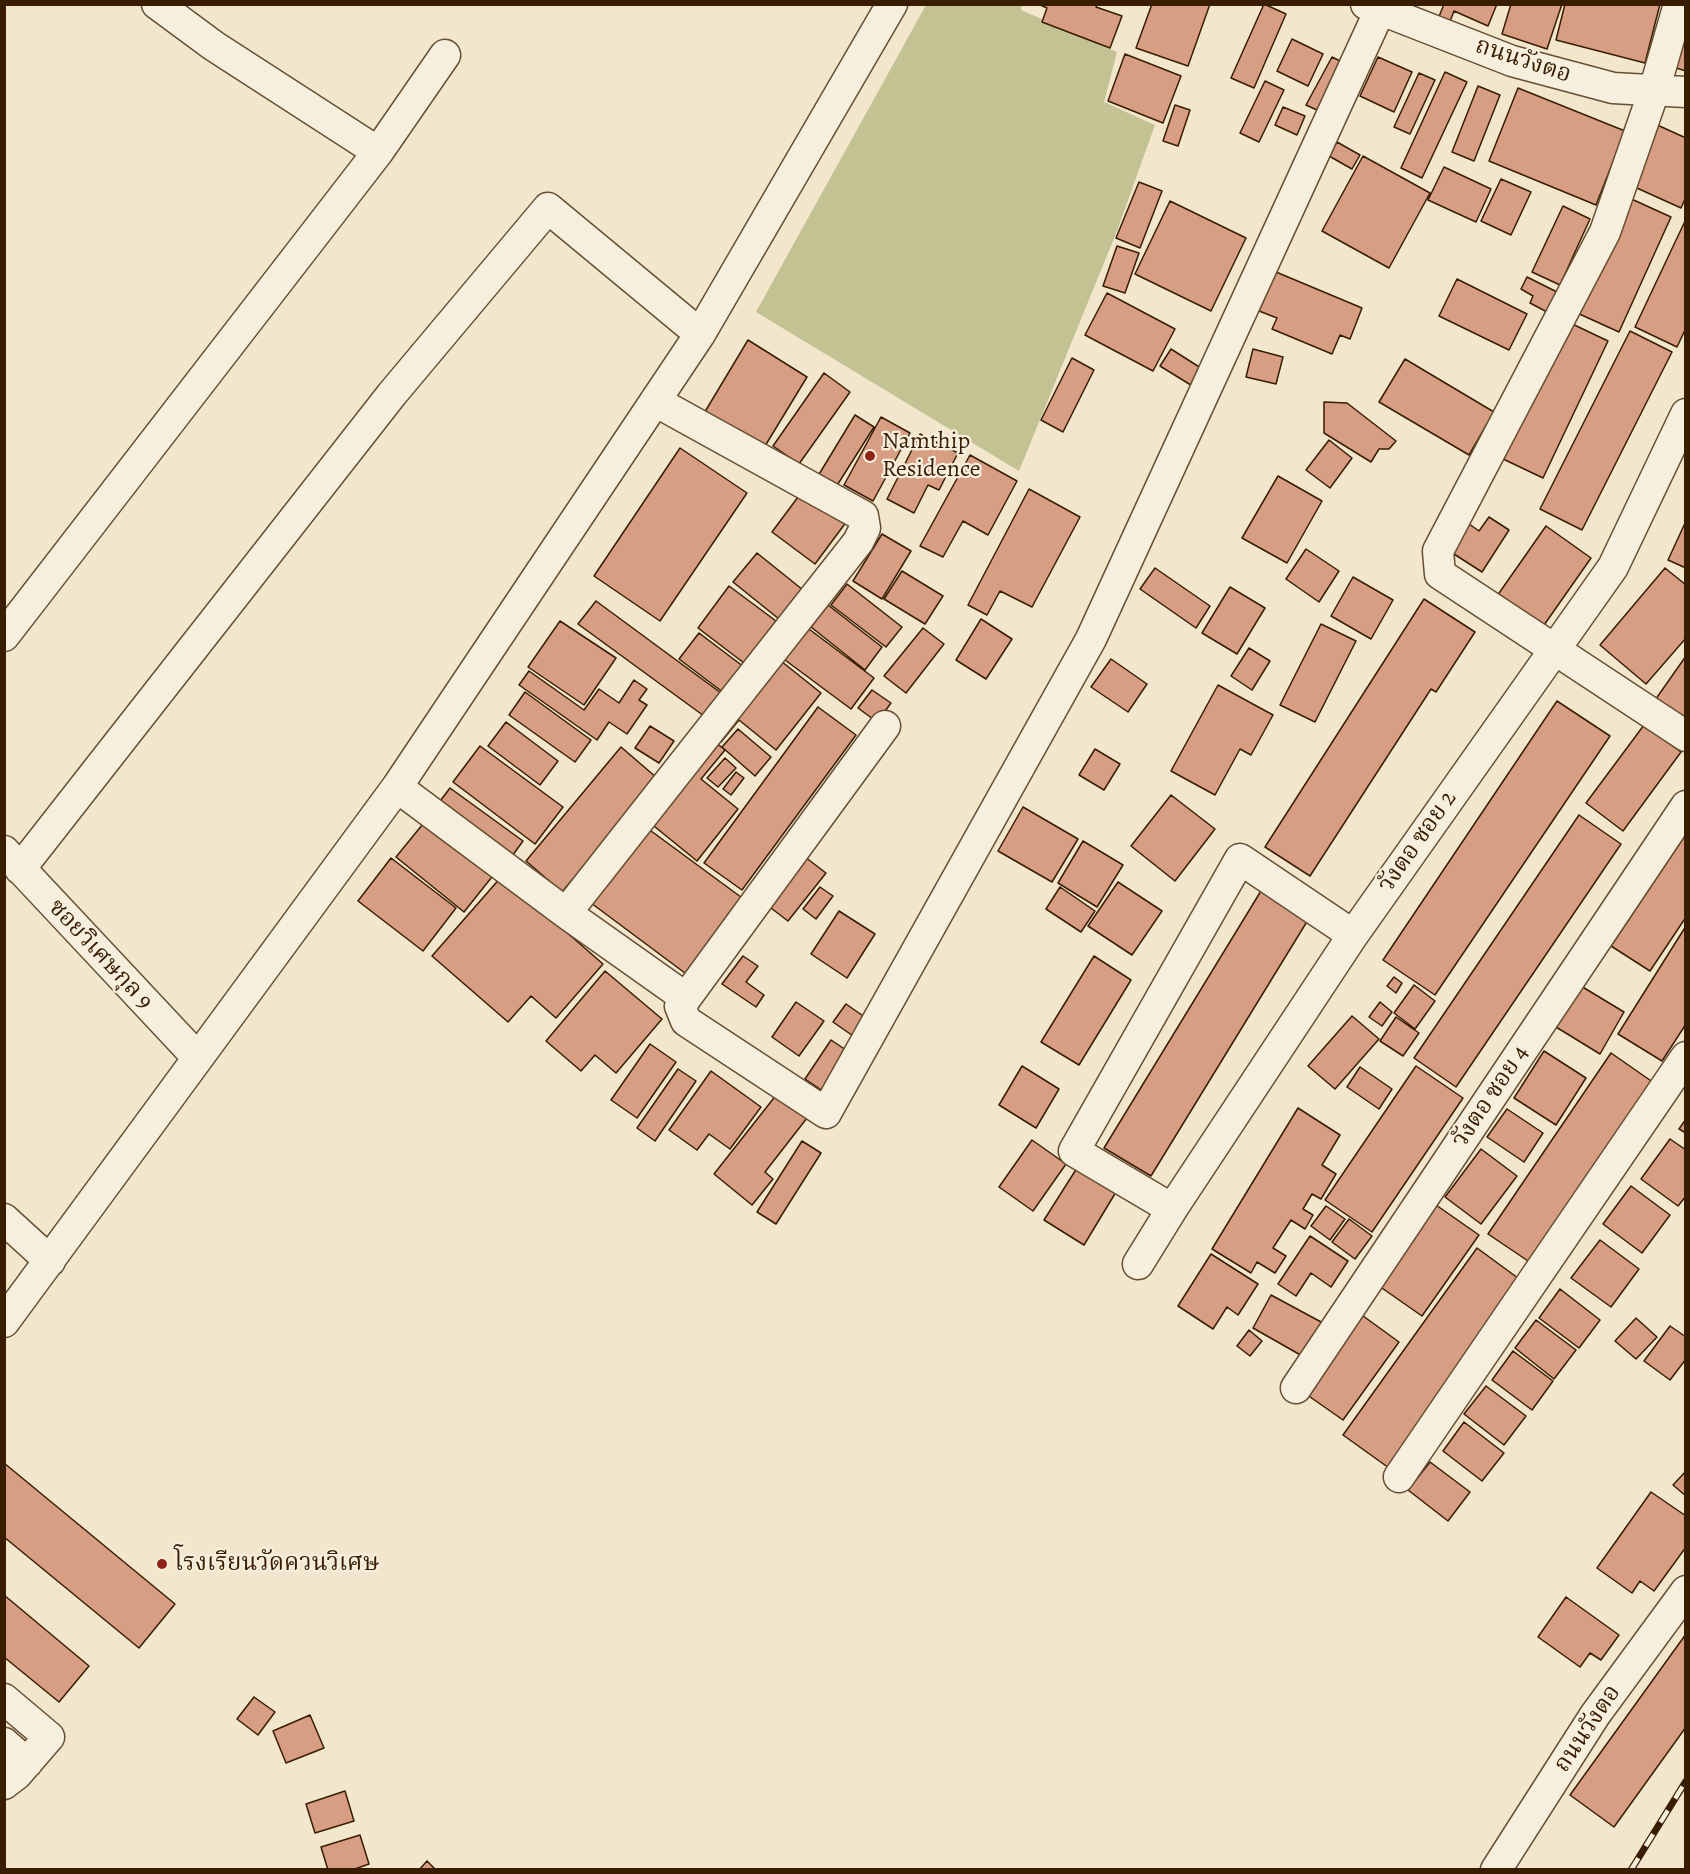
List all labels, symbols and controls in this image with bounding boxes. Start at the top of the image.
street label: ถนนวังตอ [1471,32,1575,90]
place label: Namthip Residence [882,428,980,484]
marker: Namthip Residence [863,449,877,463]
street label: วังตอ ซอย 2 [1373,786,1463,898]
street label: ซอยวิเศษกุล 9 [42,894,158,1016]
street label: วังตอ ซอย 4 [1446,1040,1536,1154]
place label: โรงเรียนวัดควนวิเศษ [174,1550,379,1578]
marker: โรงเรียนวัดควนวิเศษ [155,1557,169,1571]
street label: ถนนวังตอ [1548,1680,1628,1778]

